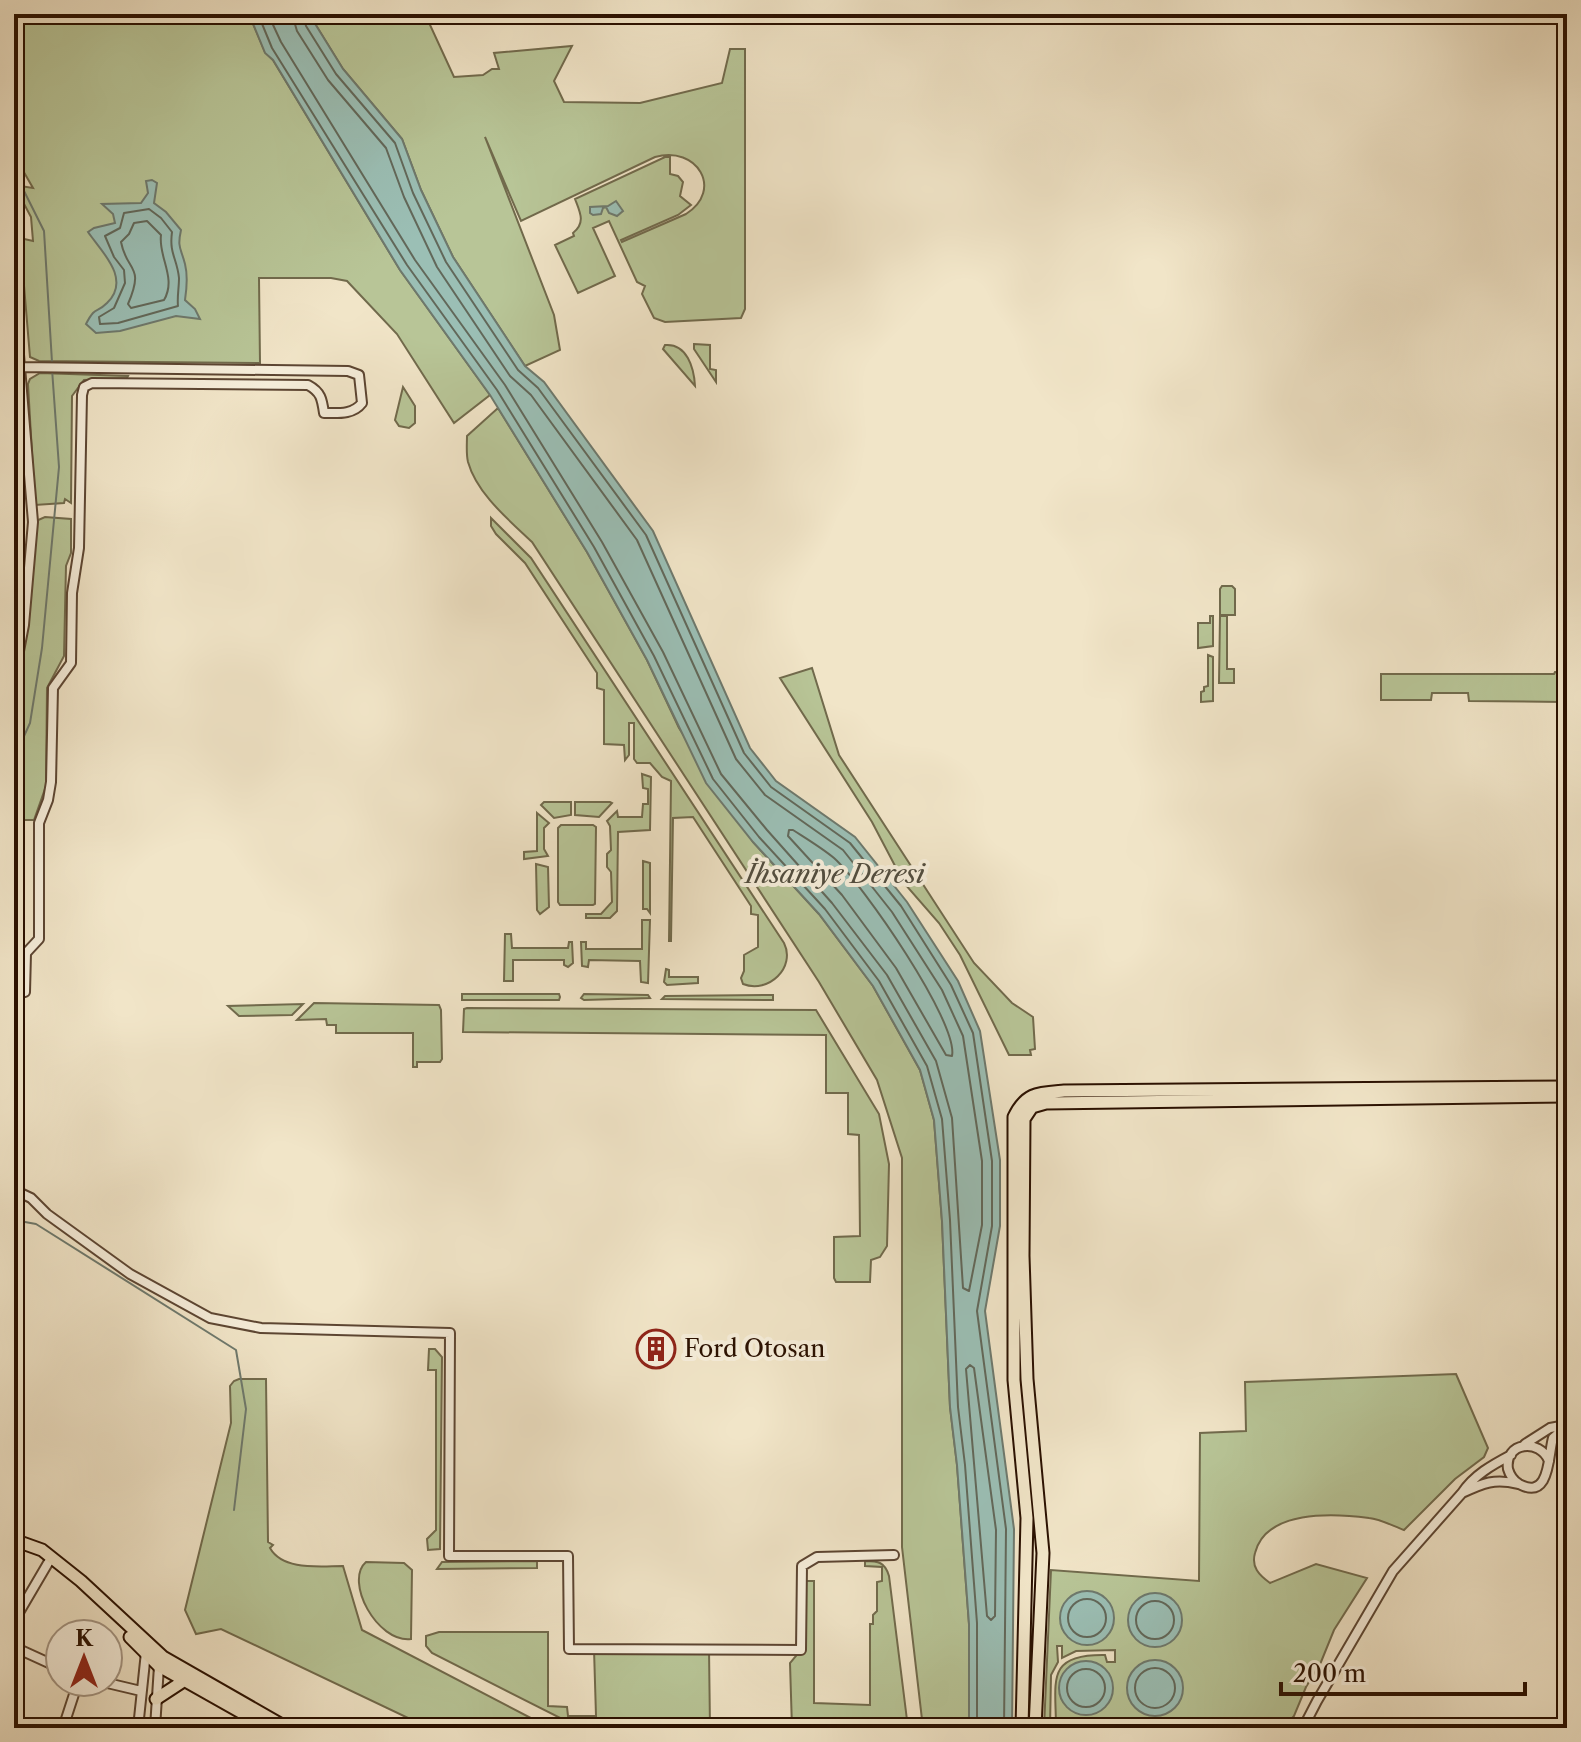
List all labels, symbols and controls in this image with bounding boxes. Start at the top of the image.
water label: İhsaniye Deresi [743,858,927,890]
building icon: Ford Otosan [635,1328,677,1370]
place label: Ford Otosan [684,1334,825,1363]
north arrow [44,1618,124,1698]
text: K [75,1625,94,1652]
scale bar [1281,1646,1525,1696]
text: 200 m [1293,1659,1366,1688]

